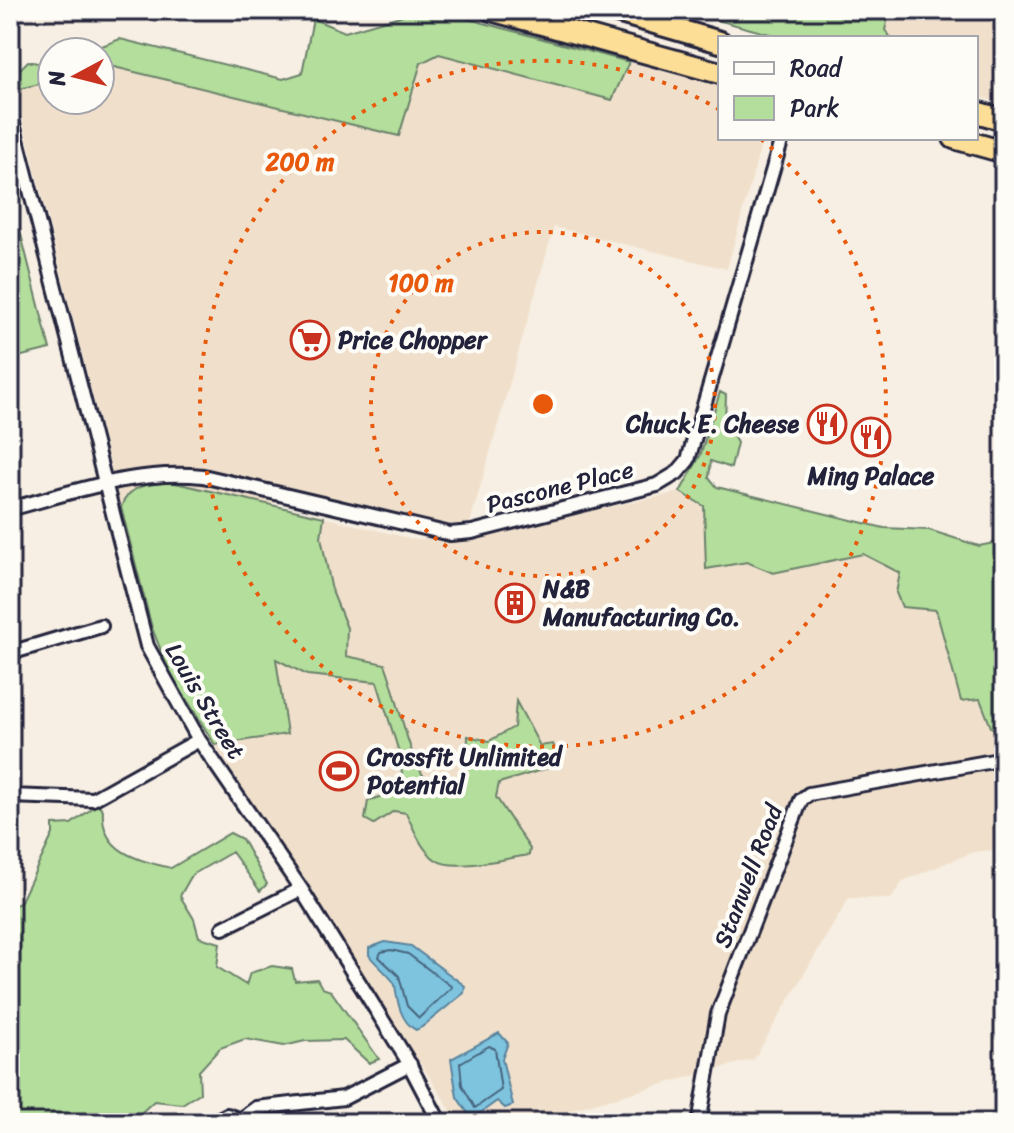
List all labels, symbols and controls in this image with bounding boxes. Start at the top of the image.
north arrow [36,36,116,116]
legend [718,36,978,140]
text: Road [790,47,844,89]
text: N [36,68,77,89]
text: Park [790,87,839,129]
text: 200 m [265,141,335,183]
text: 100 m [388,262,454,304]
supermarket icon: Price Chopper [289,319,331,361]
place label: Price Chopper [338,319,489,361]
centre of rings [529,390,557,418]
place label: Chuck E. Cheese [625,403,799,445]
restaurant icon: Chuck E. Cheese [806,403,848,445]
restaurant icon: Ming Palace [850,416,892,458]
street label: Pascone Place [482,448,638,526]
place label: Ming Palace [807,455,935,497]
place label: N&B Manufacturing Co. [542,568,740,638]
building icon: N&B Manufacturing Co. [494,582,536,624]
street label: Louis Street [153,634,257,768]
place label: Crossfit Unlimited Potential [366,736,564,806]
sports icon: Crossfit Unlimited Potential [318,750,360,792]
street label: Stanwell Road [701,797,795,954]

